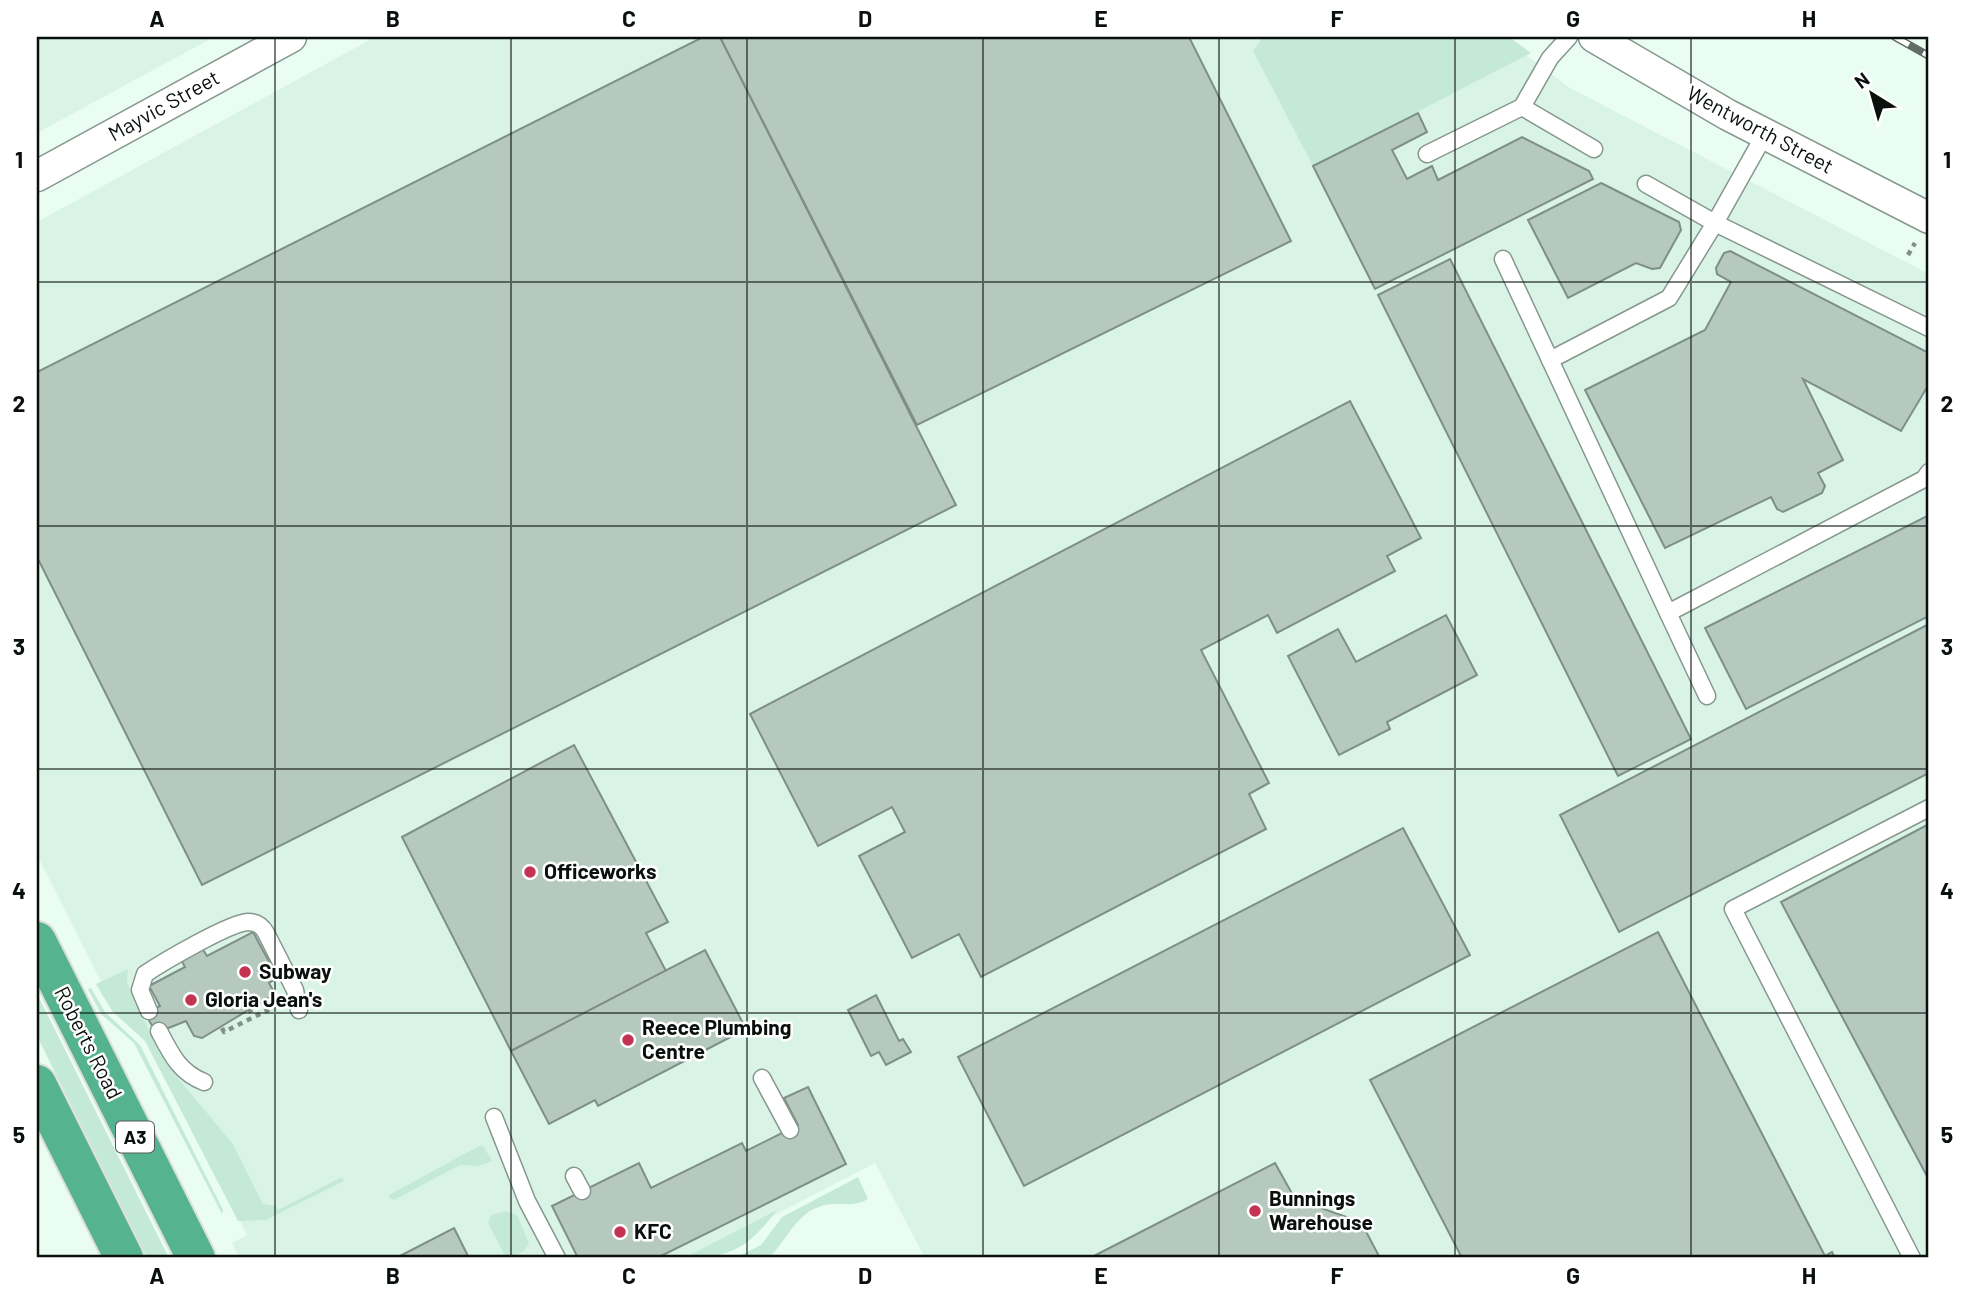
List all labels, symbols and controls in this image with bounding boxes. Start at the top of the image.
text: A [149,4,165,32]
text: B [386,4,400,32]
text: C [622,4,636,32]
text: D [858,4,872,32]
text: E [1094,4,1108,32]
text: F [1331,4,1344,32]
text: G [1566,4,1580,32]
text: H [1802,4,1816,32]
north arrow [1836,60,1906,130]
street label: Mayvic Street [103,64,223,145]
text: N [1849,67,1873,93]
street label: Wentworth Street [1683,80,1838,178]
text: 1 [15,145,23,173]
text: 1 [1943,145,1951,173]
text: 2 [13,389,25,417]
text: 2 [1941,389,1953,417]
text: 3 [13,632,25,660]
text: 3 [1941,632,1953,660]
place label: Officeworks [544,858,656,883]
marker: Officeworks [522,864,538,880]
text: 4 [12,876,26,904]
text: 4 [1940,876,1954,904]
place label: Subway [259,958,332,983]
marker: Subway [237,964,253,980]
street label: Roberts Road [50,982,128,1103]
place label: Gloria Jean's [205,986,322,1011]
marker: Gloria Jean's [183,992,199,1008]
place label: Reece Plumbing Centre [642,1014,792,1063]
marker: Reece Plumbing Centre [620,1032,636,1048]
text: 5 [13,1120,25,1148]
text: 5 [1941,1120,1953,1148]
road number: A3 [116,1121,154,1152]
place label: Bunnings Warehouse [1269,1185,1373,1234]
marker: Bunnings Warehouse [1247,1203,1263,1219]
place label: KFC [634,1218,672,1243]
marker: KFC [612,1224,628,1240]
text: A [149,1261,165,1289]
text: B [386,1261,400,1289]
text: C [622,1261,636,1289]
text: D [858,1261,872,1289]
text: E [1094,1261,1108,1289]
text: F [1331,1261,1344,1289]
text: G [1566,1261,1580,1289]
text: H [1802,1261,1816,1289]

